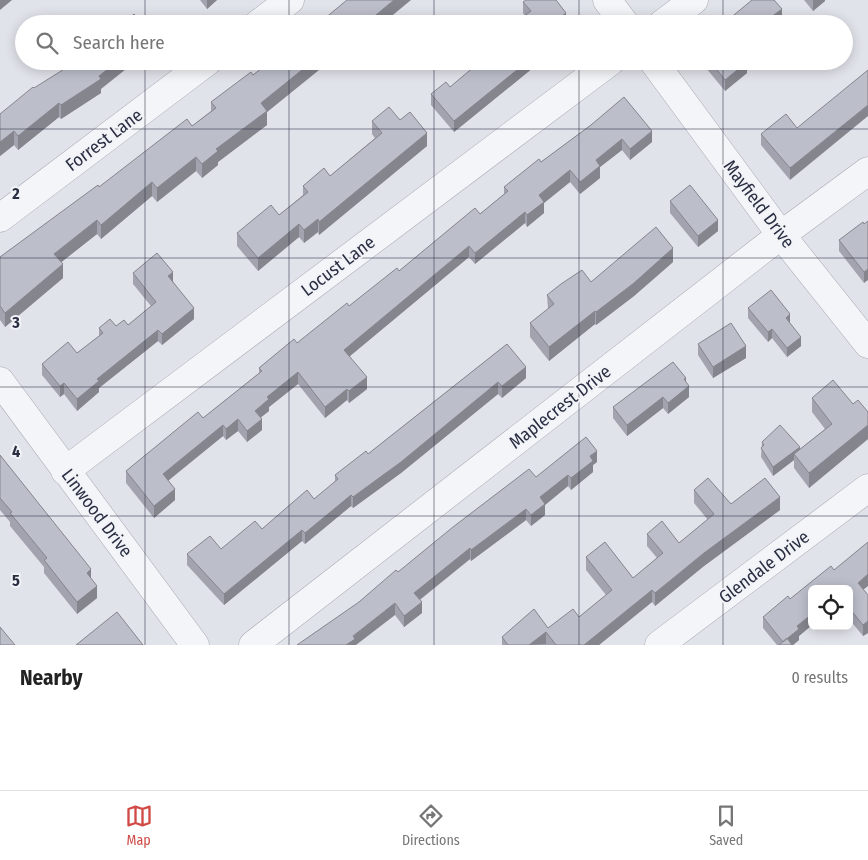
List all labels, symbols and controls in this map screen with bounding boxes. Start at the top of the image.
search box [15,15,853,70]
icon: search [33,29,61,57]
text: Search here [73,31,165,54]
street label: Forrest Lane [61,104,147,176]
street label: Mayfield Drive [719,156,799,252]
text: 2 [11,184,20,203]
street label: Locust Lane [297,231,379,301]
text: 3 [11,313,20,332]
street label: Maplecrest Drive [505,360,615,454]
text: 4 [12,442,20,461]
street label: Linwood Drive [57,465,137,562]
street label: Glendale Drive [714,526,814,608]
text: 5 [12,571,20,590]
map controls [808,585,853,630]
button: locate [808,585,853,630]
text: Nearby [20,665,82,691]
text: 0 results [791,668,848,687]
tab: Map [125,802,153,849]
tab: Directions [402,802,460,849]
tab: Saved [709,802,743,849]

